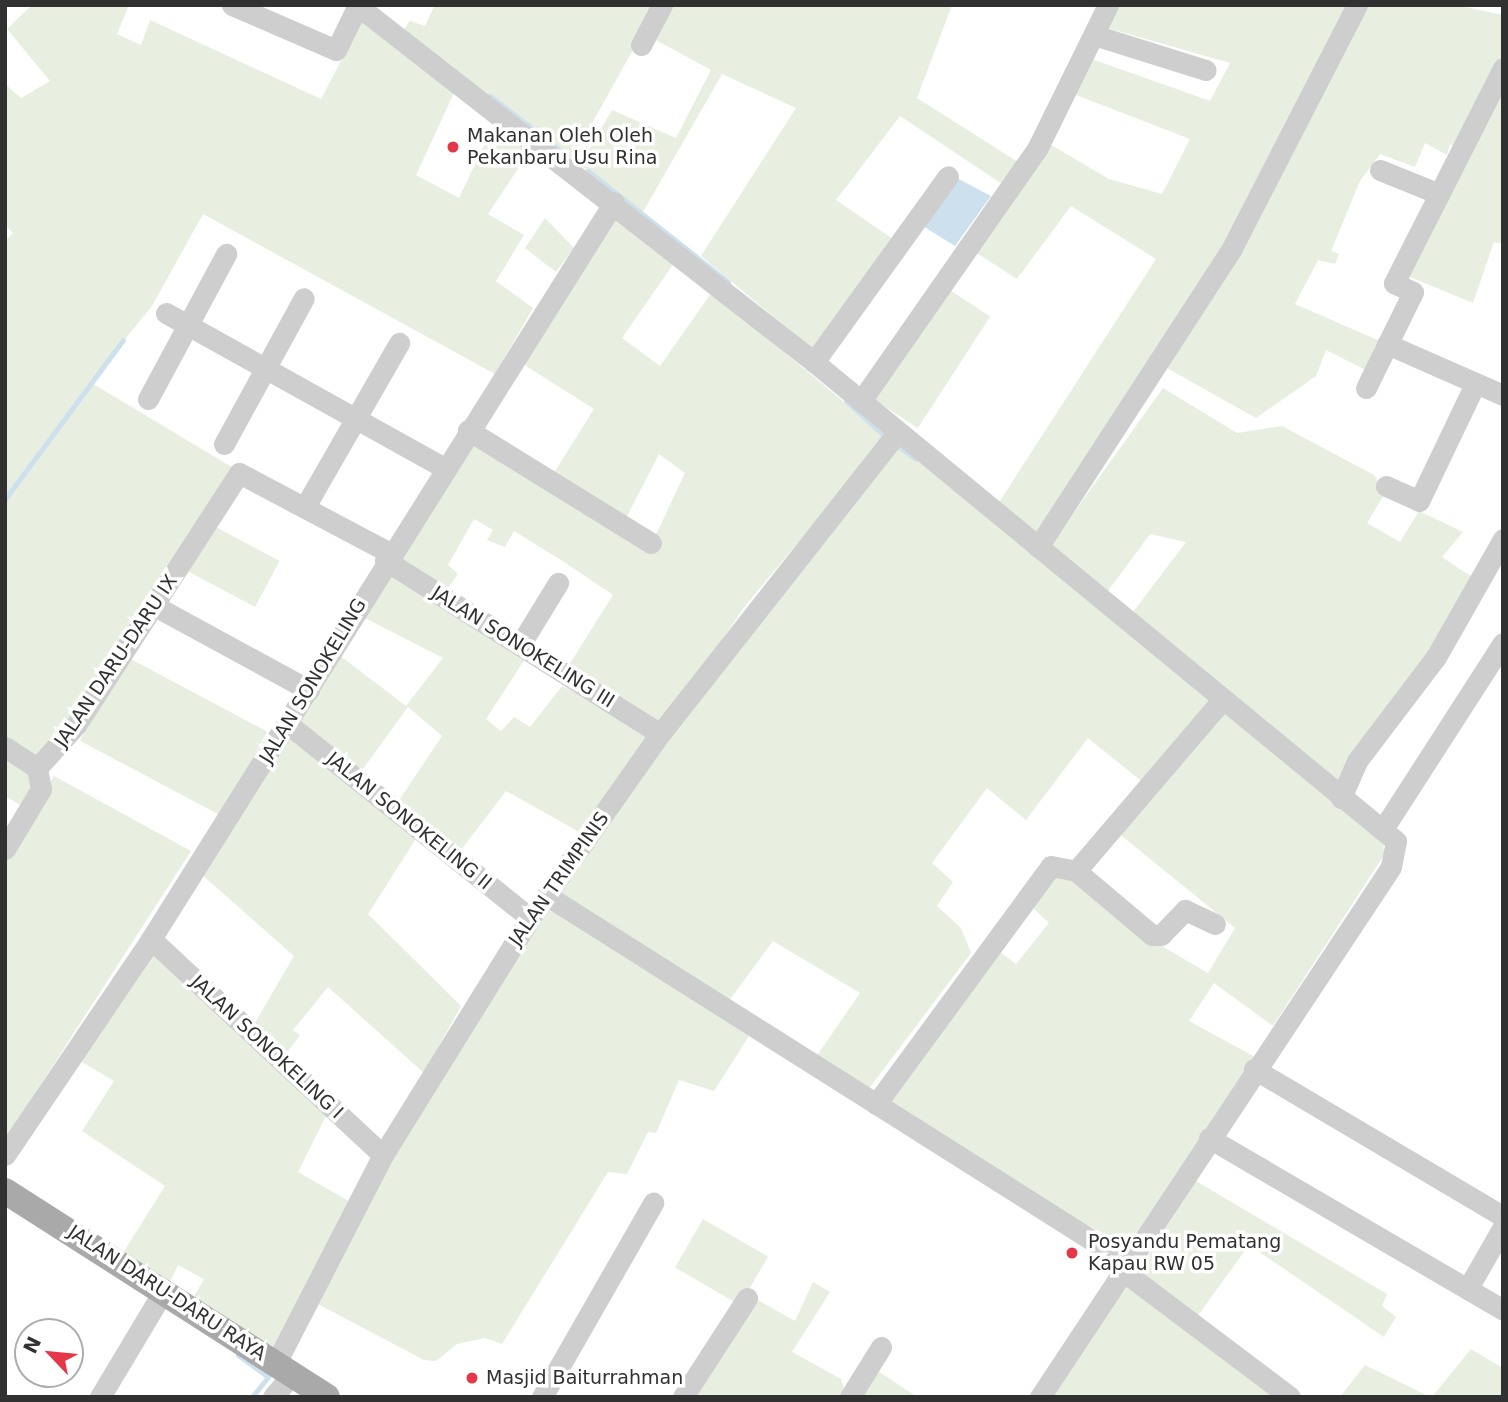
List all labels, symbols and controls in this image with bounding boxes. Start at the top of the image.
place label: Makanan Oleh Oleh Pekanbaru Usu Rina [467,125,657,169]
marker: Makanan Oleh Oleh Pekanbaru Usu Rina [445,139,461,155]
street label: JALAN DARU-DARU IX [50,571,182,751]
street label: JALAN SONOKELING III [427,581,619,713]
street label: JALAN SONOKELING [255,594,371,768]
street label: JALAN SONOKELING II [322,747,496,895]
street label: JALAN TRIMPINIS [504,808,614,950]
street label: JALAN SONOKELING I [186,970,348,1124]
street label: JALAN DARU-DARU RAYA [64,1220,270,1366]
place label: Posyandu Pematang Kapau RW 05 [1088,1231,1281,1275]
marker: Posyandu Pematang Kapau RW 05 [1062,1243,1082,1263]
north arrow [14,1318,84,1388]
text: N [19,1333,45,1357]
place label: Masjid Baiturrahman [486,1367,683,1389]
marker: Masjid Baiturrahman [464,1370,480,1386]

